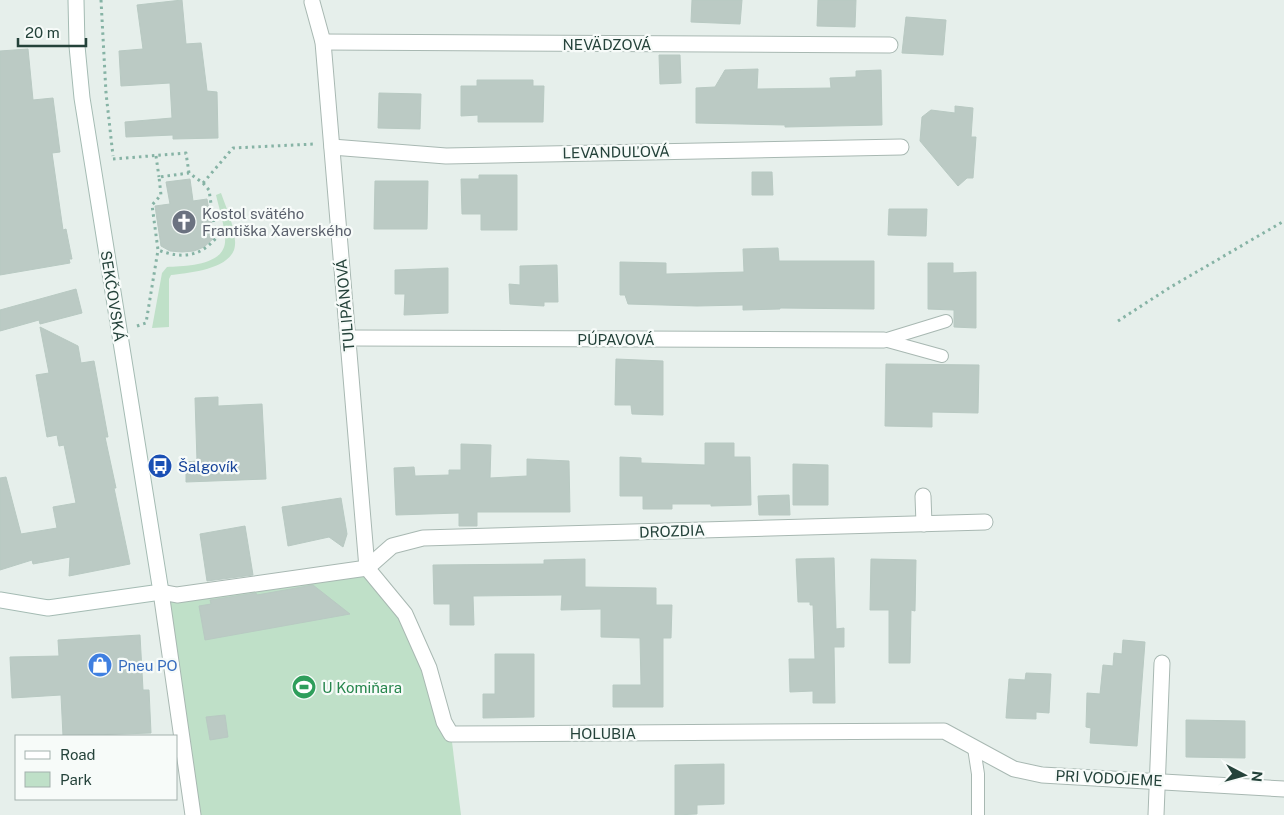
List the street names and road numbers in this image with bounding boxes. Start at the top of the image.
street label: NEVÄDZOVÁ [563,35,652,53]
street label: LEVANDUĽOVÁ [562,143,670,161]
street label: SEKČOVSKÁ [97,249,129,343]
street label: TULIPÁNOVÁ [332,258,358,352]
street label: PÚPAVOVÁ [577,330,655,348]
street label: DROZDIA [639,521,706,541]
street label: HOLUBIA [570,725,637,742]
street label: PRI VODOJEME [1055,767,1163,789]

